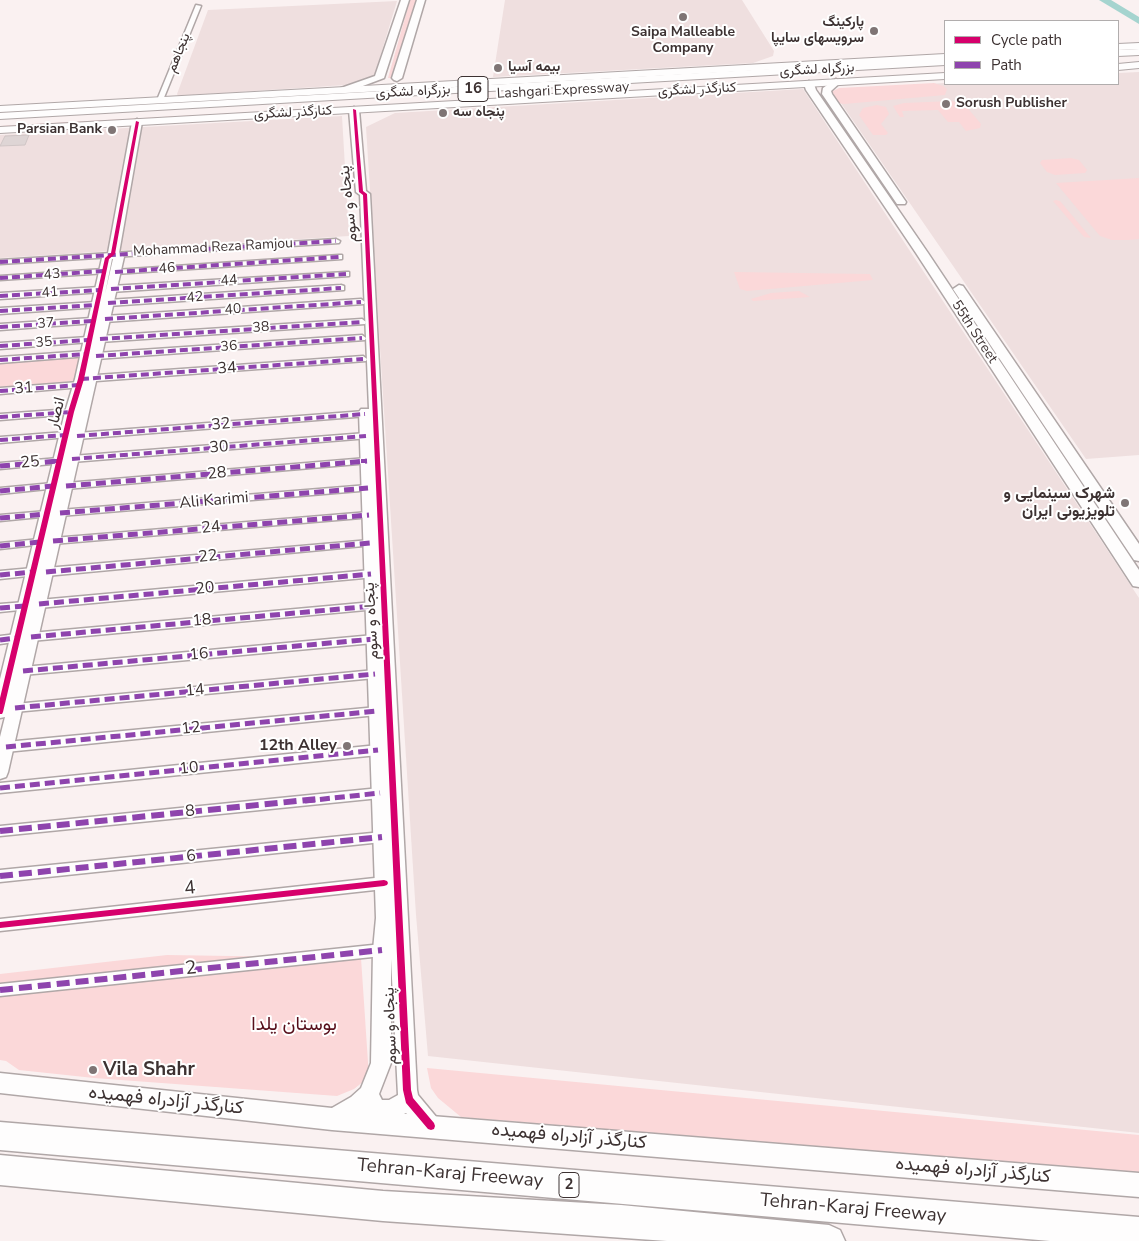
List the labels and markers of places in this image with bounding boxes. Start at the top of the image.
marker: Saipa Malleable Company [677,11,689,23]
place label: پارکینگ سرویسهای سایپا [771,15,864,48]
place label: Saipa Malleable Company [631,25,735,58]
marker: پارکینگ سرویسهای سایپا [868,25,880,37]
place label: بیمه آسیا [508,60,560,76]
marker: بیمه آسیا [492,62,504,74]
place label: Sorush Publisher [956,96,1067,112]
marker: Sorush Publisher [940,98,952,110]
place label: پنجاه سه [453,105,505,121]
marker: پنجاه سه [437,107,449,119]
place label: Parsian Bank [17,122,102,138]
marker: Parsian Bank [106,124,118,136]
place label: شهرک سینمایی و تلویزیونی ایران [1004,484,1115,522]
marker: شهرک سینمایی و تلویزیونی ایران [1119,497,1131,509]
place label: 12th Alley [259,736,337,756]
marker: 12th Alley [341,740,353,752]
place label: Vila Shahr [103,1059,195,1081]
marker: Vila Shahr [87,1064,99,1076]

